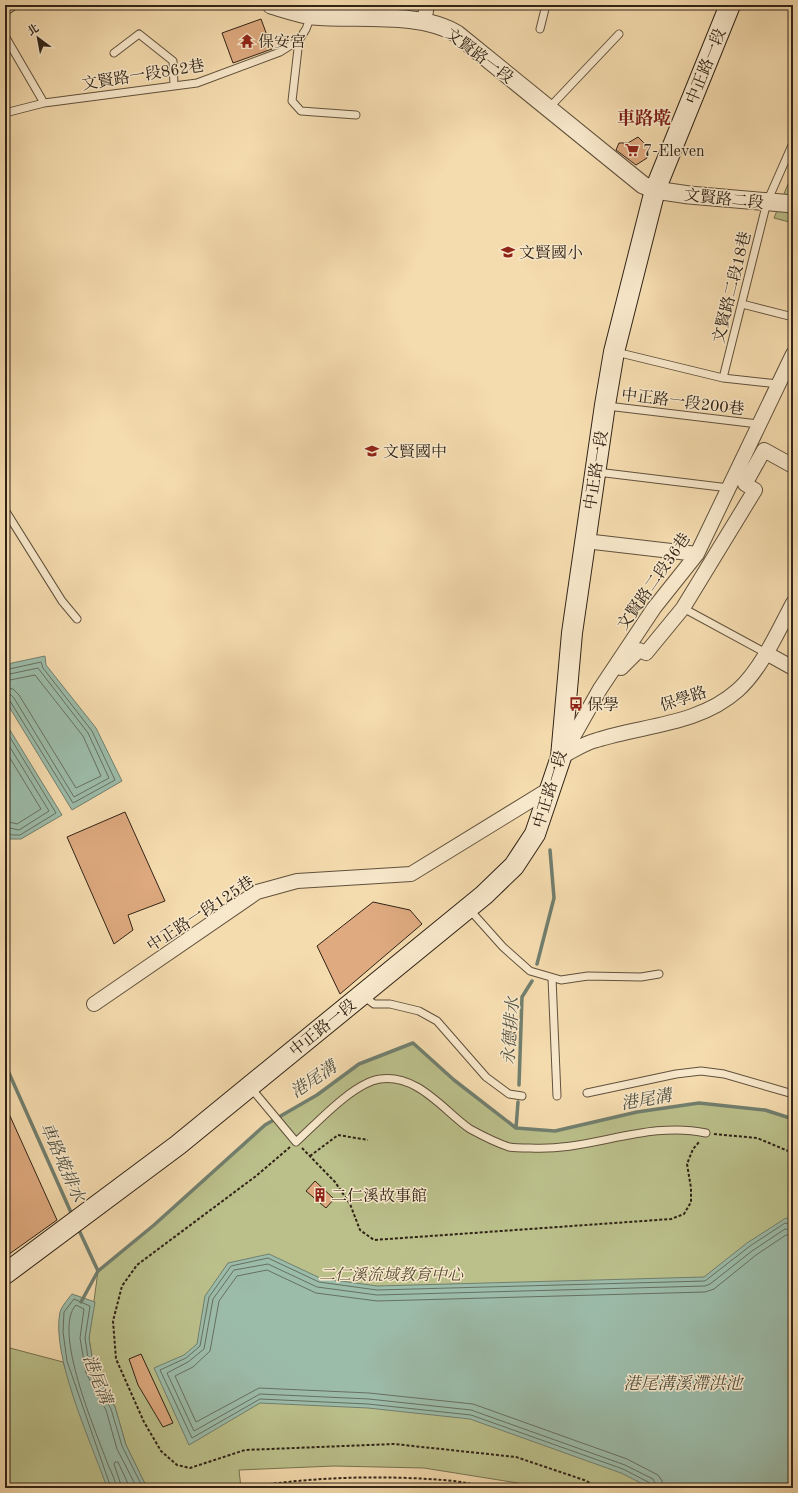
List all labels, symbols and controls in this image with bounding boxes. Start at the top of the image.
north arrow [18,18,58,58]
text: 北 [25,22,41,38]
street label: 文賢路一段 [442,25,517,87]
street label: 中正路一段 [683,26,729,107]
temple icon: 保安宮 [239,33,255,49]
place label: 保安宮 [258,33,306,51]
street label: 文賢路一段862巷 [81,56,206,94]
district label: 車路墘 [617,108,671,128]
supermarket icon: 7-Eleven [624,142,640,158]
place label: 7-Eleven [643,144,705,160]
street label: 文賢路二段 [683,186,765,212]
street label: 文賢路二段18巷 [709,229,755,345]
school or university icon: 文賢國小 [500,244,516,260]
place label: 文賢國小 [519,244,583,262]
street label: 中正路一段200巷 [620,386,745,418]
street label: 中正路一段 [581,429,611,511]
school or university icon: 文賢國中 [364,443,380,459]
place label: 文賢國中 [383,443,447,461]
street label: 文賢路二段36巷 [614,529,694,634]
street label: 保學路 [658,683,709,715]
bus stop icon: 保學 [568,696,584,712]
place label: 保學 [587,696,619,714]
street label: 中正路一段 [530,748,570,830]
street label: 中正路一段125巷 [144,873,257,955]
water label: 永德排水 [499,994,522,1066]
street label: 中正路一段 [286,996,359,1060]
water label: 港尾溝 [287,1056,342,1102]
water label: 港尾溝 [619,1085,676,1113]
water label: 車路墘排水 [37,1120,89,1207]
building icon: 二仁溪故事館 [312,1187,328,1203]
place label: 二仁溪故事館 [331,1187,427,1205]
park label: 二仁溪流域教育中心 [319,1266,464,1284]
water label: 港尾溝 [80,1352,117,1409]
water label: 港尾溝溪滯洪池 [624,1374,744,1393]

